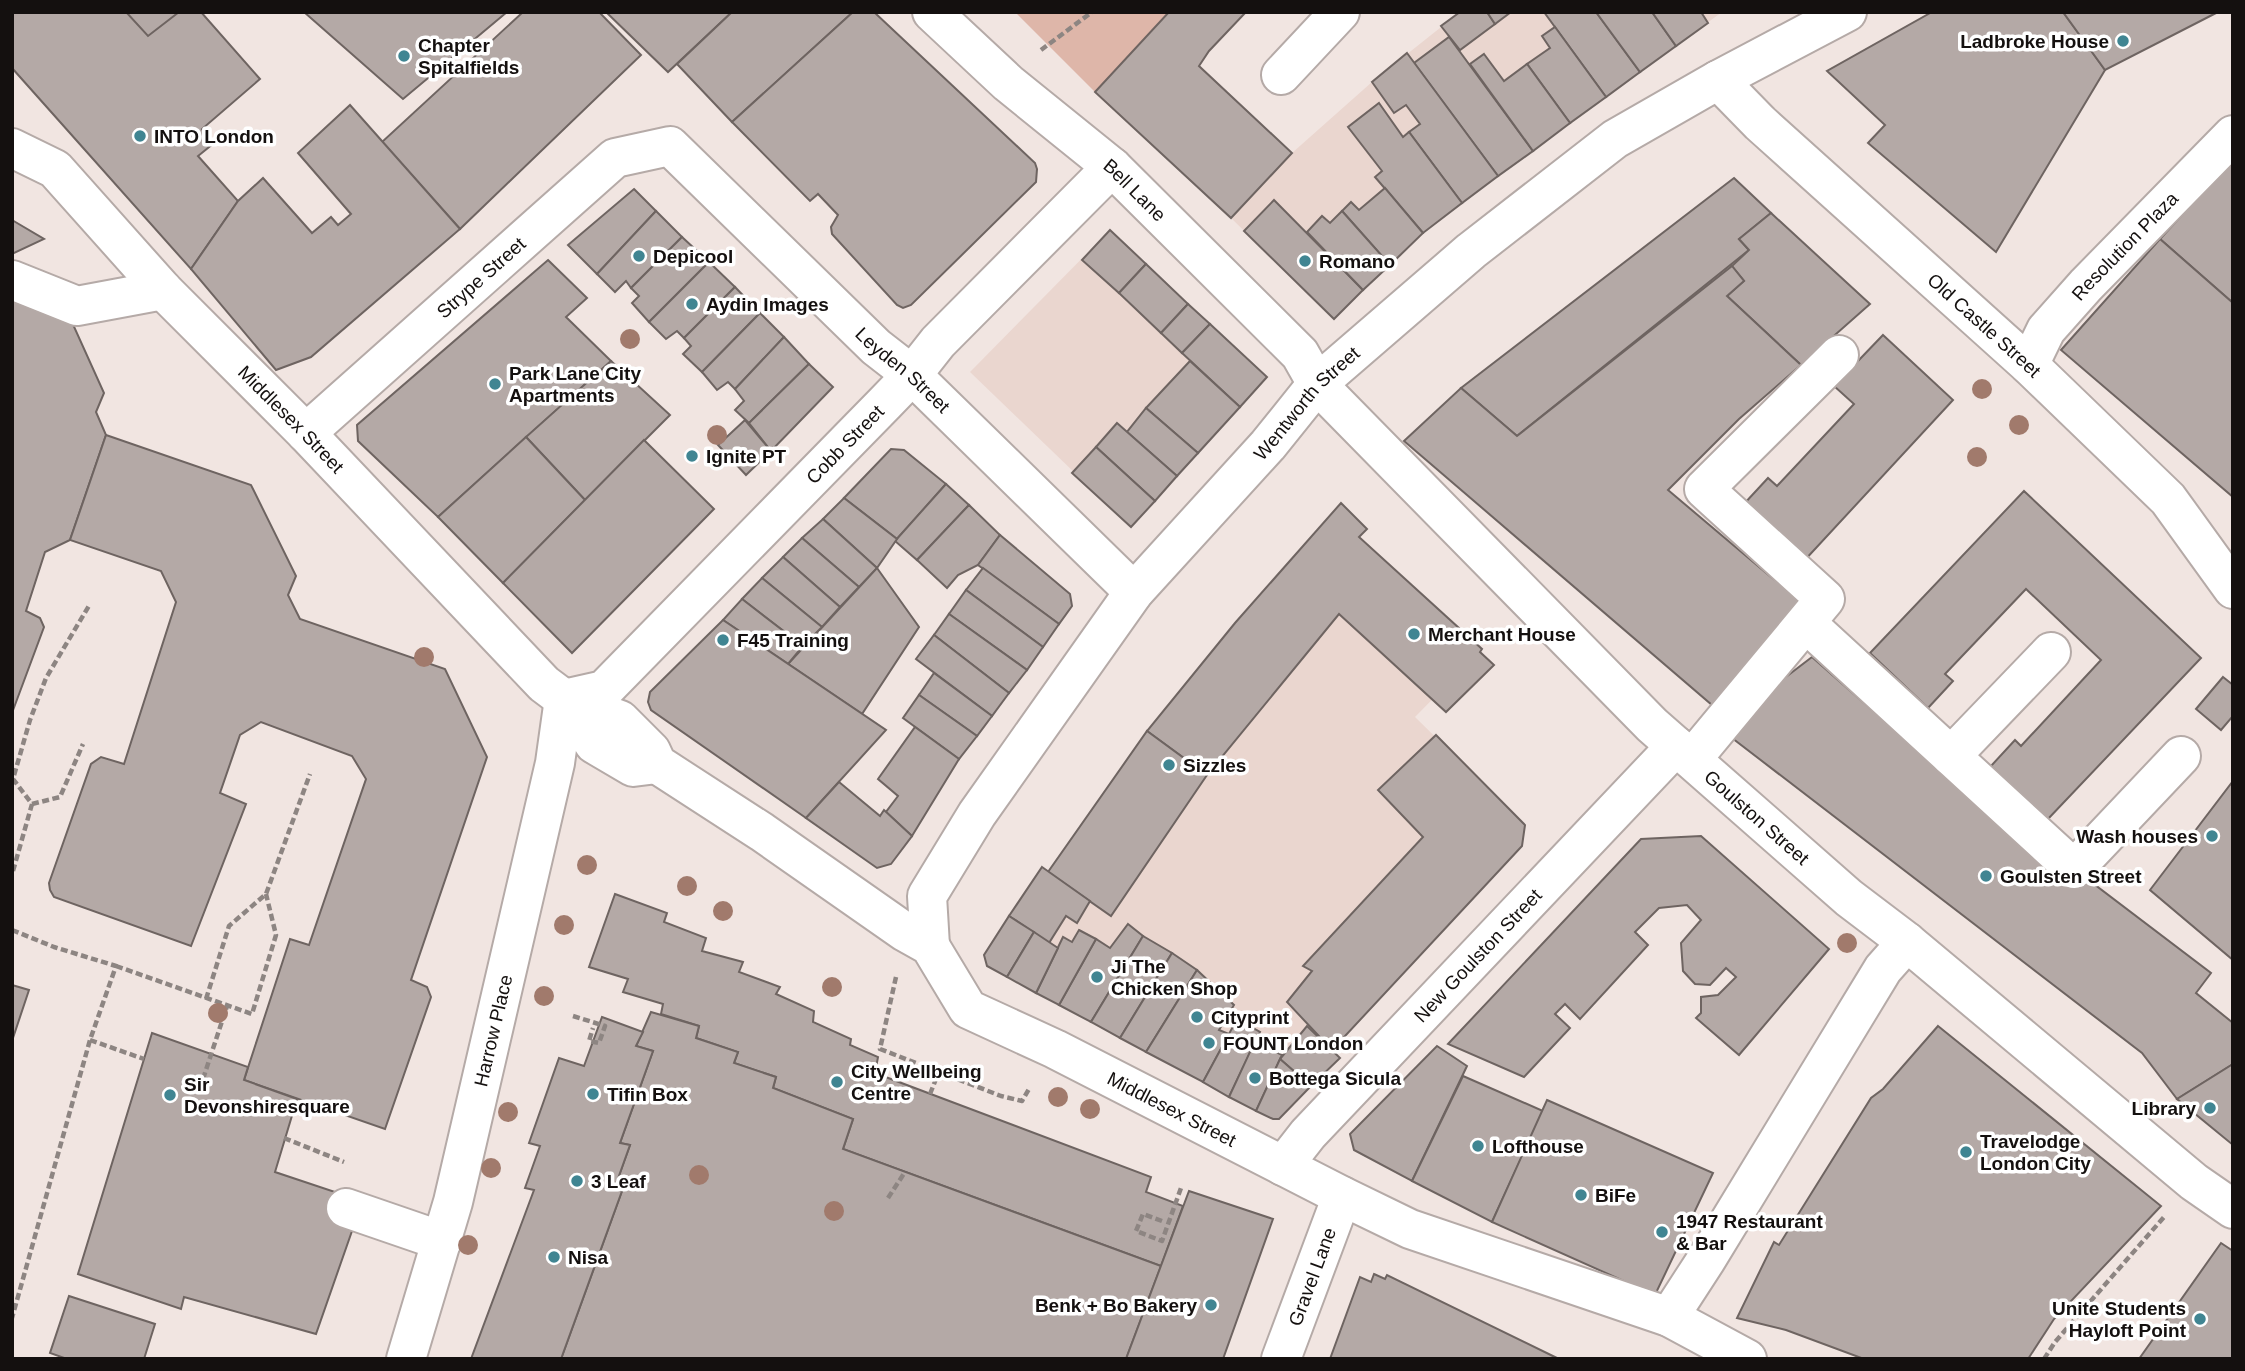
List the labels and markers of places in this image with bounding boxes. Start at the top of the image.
place label: Ladbroke House [1960,31,2109,52]
marker: Ladbroke House [2115,33,2131,49]
place label: Chapter Spitalfields [418,35,519,78]
marker: Chapter Spitalfields [396,48,412,64]
place label: INTO London [154,126,274,147]
marker: INTO London [132,128,148,144]
place label: Depicool [653,246,733,267]
marker: Depicool [631,248,647,264]
place label: Romano [1319,251,1395,272]
marker: Romano [1297,253,1313,269]
place label: Aydin Images [706,294,829,315]
marker: Aydin Images [684,296,700,312]
place label: Park Lane City Apartments [509,363,641,406]
marker: Park Lane City Apartments [487,376,503,392]
place label: Ignite PT [706,446,787,467]
marker: Ignite PT [684,448,700,464]
place label: Merchant House [1428,624,1576,645]
marker: Merchant House [1406,626,1422,642]
place label: F45 Training [737,630,849,651]
marker: F45 Training [715,632,731,648]
place label: Sizzles [1183,755,1246,776]
marker: Sizzles [1161,757,1177,773]
place label: Wash houses [2076,826,2198,847]
marker: Wash houses [2204,828,2220,844]
place label: Goulsten Street [2000,866,2142,887]
marker: Goulsten Street [1978,868,1994,884]
place label: Ji The Chicken Shop [1111,956,1238,999]
marker: Ji The Chicken Shop [1089,969,1105,985]
place label: Cityprint [1211,1007,1290,1028]
marker: Cityprint [1189,1009,1205,1025]
place label: FOUNT London [1223,1033,1363,1054]
marker: FOUNT London [1201,1035,1217,1051]
place label: City Wellbeing Centre [851,1061,982,1104]
place label: Bottega Sicula [1269,1068,1401,1089]
marker: Bottega Sicula [1247,1070,1263,1086]
place label: Sir Devonshiresquare [184,1074,350,1117]
marker: City Wellbeing Centre [829,1074,845,1090]
place label: Tifin Box [607,1084,688,1105]
marker: Tifin Box [585,1086,601,1102]
marker: Sir Devonshiresquare [162,1087,178,1103]
place label: Library [2132,1098,2196,1119]
marker: Library [2202,1100,2218,1116]
place label: Travelodge London City [1980,1131,2091,1174]
place label: Lofthouse [1492,1136,1584,1157]
marker: Lofthouse [1470,1138,1486,1154]
marker: Travelodge London City [1958,1144,1974,1160]
place label: 3 Leaf [591,1171,647,1192]
marker: 3 Leaf [569,1173,585,1189]
place label: BiFe [1595,1185,1636,1206]
marker: BiFe [1573,1187,1589,1203]
place label: 1947 Restaurant & Bar [1676,1211,1823,1254]
marker: 1947 Restaurant & Bar [1654,1224,1670,1240]
place label: Nisa [568,1247,609,1268]
marker: Nisa [546,1249,562,1265]
place label: Benk + Bo Bakery [1035,1295,1197,1316]
marker: Benk + Bo Bakery [1203,1297,1219,1313]
place label: Unite Students Hayloft Point [2052,1298,2187,1341]
marker: Unite Students Hayloft Point [2192,1311,2208,1327]

